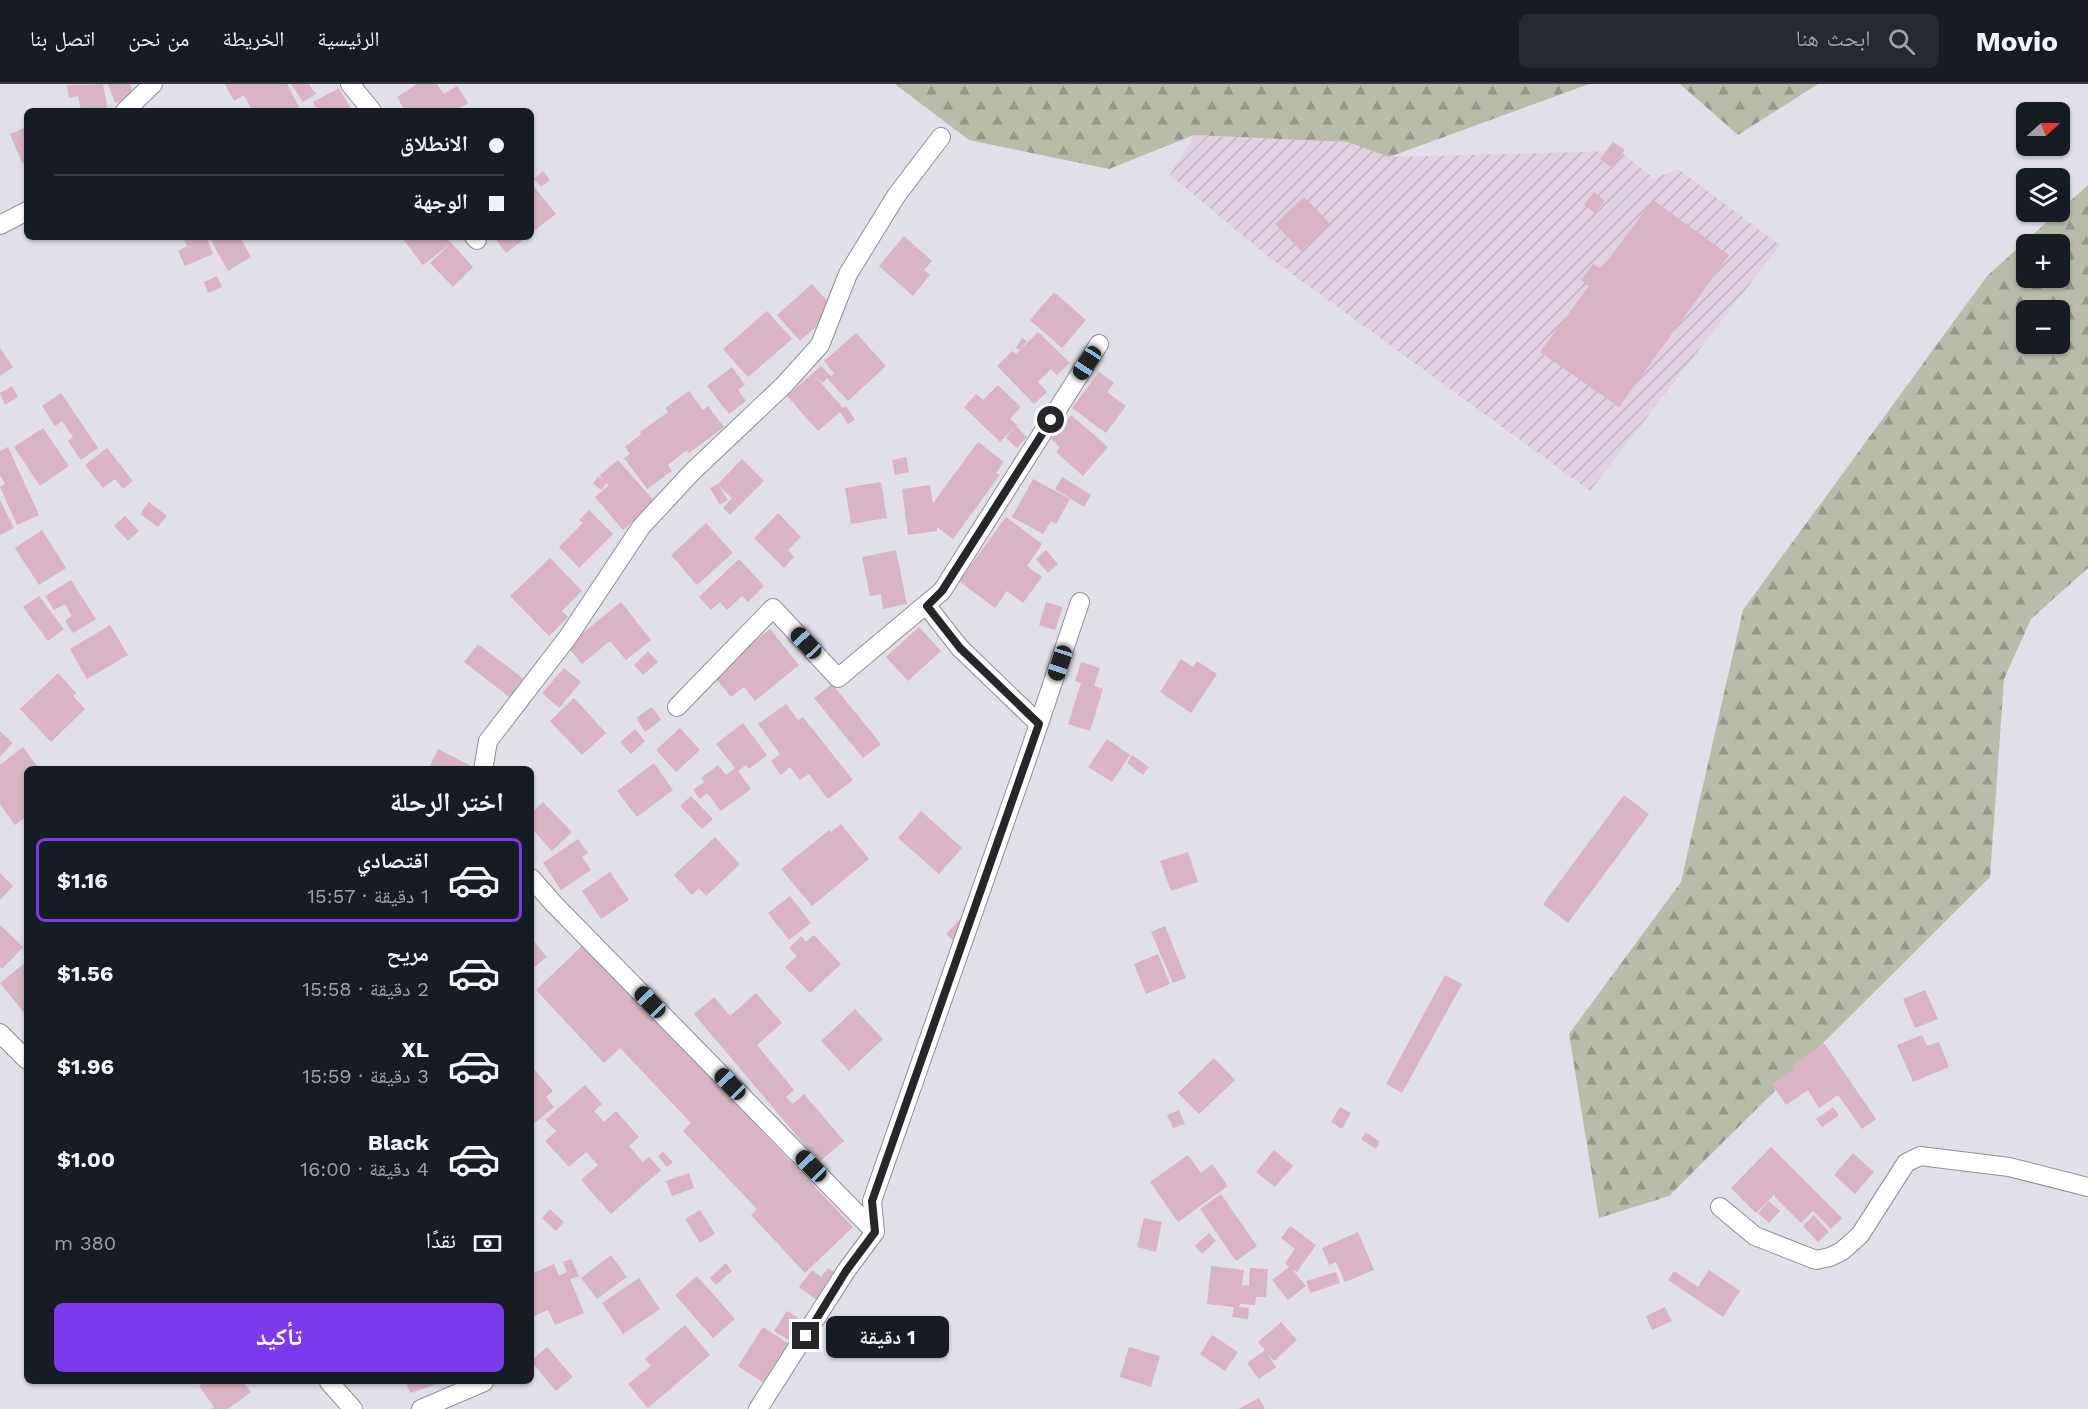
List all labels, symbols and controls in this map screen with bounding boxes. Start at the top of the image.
search box [1519,14,1939,68]
icon: search [1885,25,1918,58]
text: Movio [1975,25,2058,58]
text: اتصل بنا [30,26,95,51]
text: من نحن [128,26,189,51]
text: الخريطة [222,26,284,51]
text: الرئيسية [317,26,380,51]
text: ابحث هنا [1796,26,1870,51]
north arrow [2016,102,2070,156]
map controls [2016,102,2070,354]
text: الانطلاق [400,131,468,156]
button: layers [2016,168,2070,222]
text: الوجهة [413,189,468,214]
button: + [2016,234,2070,288]
button: − [2016,300,2070,354]
car [1070,343,1104,383]
route start [1037,406,1064,433]
car [787,624,825,662]
car [1046,643,1074,683]
text: اختر الرحلة [390,786,504,818]
text: اقتصادي [357,848,429,873]
icon: car [447,853,501,907]
text: $1.16 [57,868,108,893]
text: 1 دقيقة · 15:57 [307,884,429,908]
text: مريح [386,941,429,966]
icon: car [447,946,501,1000]
text: $1.56 [57,961,113,986]
text: 2 دقيقة · 15:58 [302,977,429,1001]
car [631,983,669,1021]
text: XL [401,1037,429,1062]
icon: car [447,1039,501,1093]
text: $1.96 [57,1054,114,1079]
text: 3 دقيقة · 15:59 [302,1064,429,1088]
car [711,1065,749,1103]
text: Black [368,1130,429,1155]
icon: car [447,1132,501,1186]
text: $1.00 [57,1147,115,1172]
car [792,1147,830,1185]
text: 4 دقيقة · 16:00 [300,1157,429,1181]
icon: cash [471,1227,504,1260]
text: نقدًا [426,1228,456,1253]
text: 380 m [54,1231,116,1255]
button: تأكيد [54,1303,504,1372]
callout: 1 دقيقة [827,1315,950,1357]
route end [792,1322,819,1349]
text: 1 دقيقة [859,1325,916,1349]

